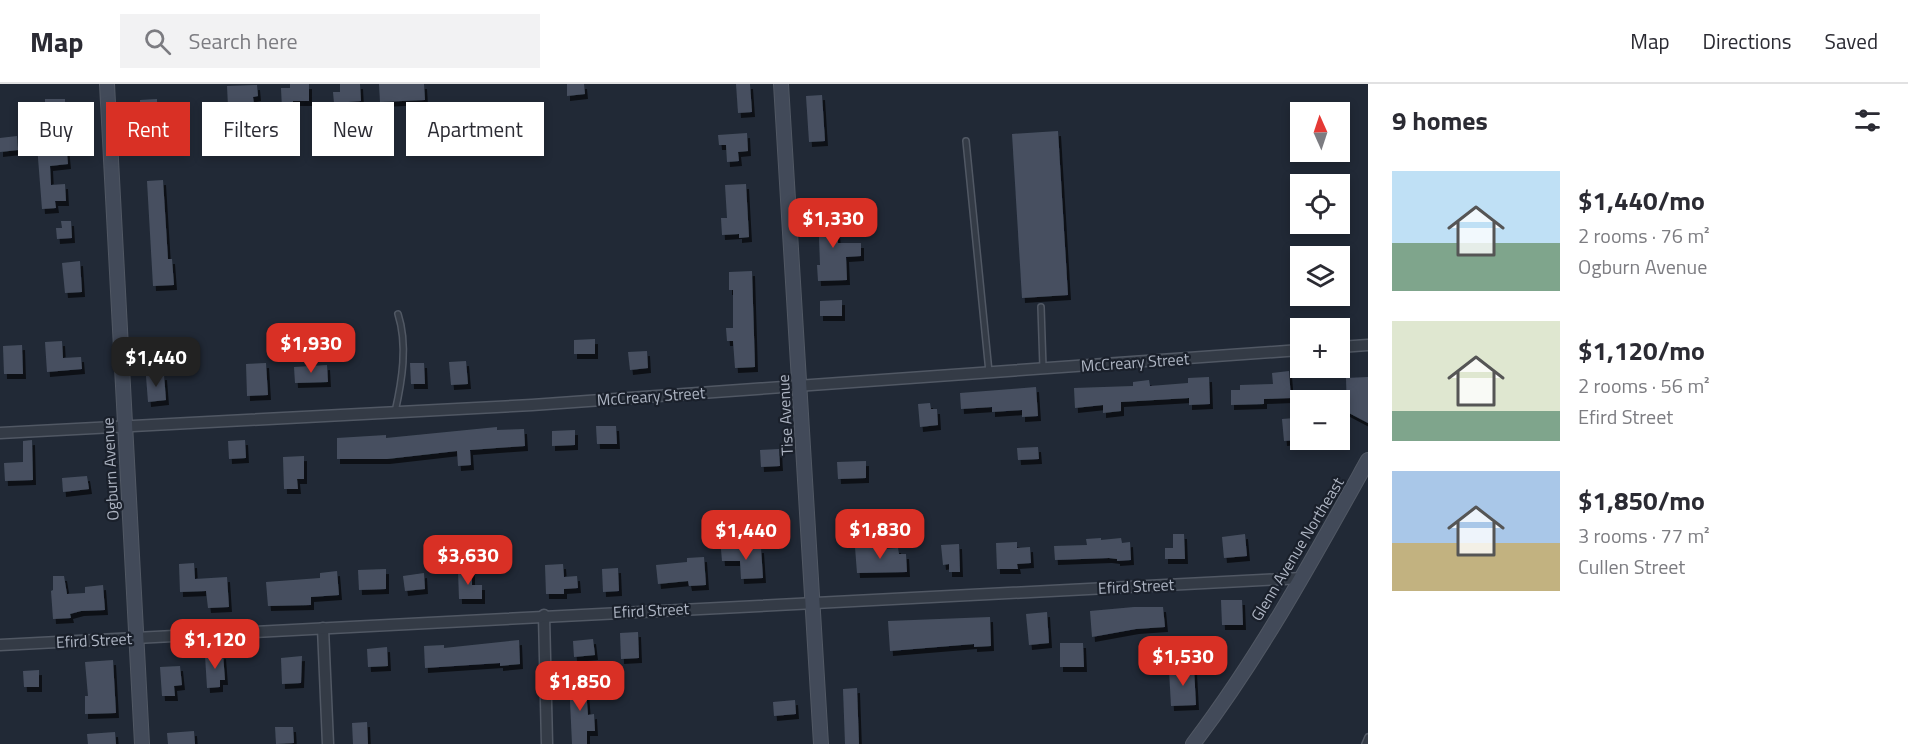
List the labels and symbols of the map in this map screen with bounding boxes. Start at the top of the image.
north arrow [1290,102,1350,162]
pin: $1,330 [784,198,882,249]
pin: $1,930 [262,323,360,374]
pin: $1,440 [107,337,205,388]
street label: McCreary Street [1080,346,1190,378]
street label: Tise Avenue [771,374,799,456]
street label: McCreary Street [596,380,706,412]
street label: Ogburn Avenue [95,417,125,521]
street label: Glenn Avenue Northeast [1244,472,1350,625]
pin: $1,830 [831,509,929,560]
pin: $1,440 [697,510,795,561]
pin: $3,630 [419,535,517,586]
street label: Efird Street [1097,572,1175,600]
street label: Efird Street [612,596,690,624]
pin: $1,120 [166,619,264,670]
street label: Efird Street [55,626,133,654]
pin: $1,530 [1134,636,1232,687]
pin: $1,850 [531,661,629,712]

